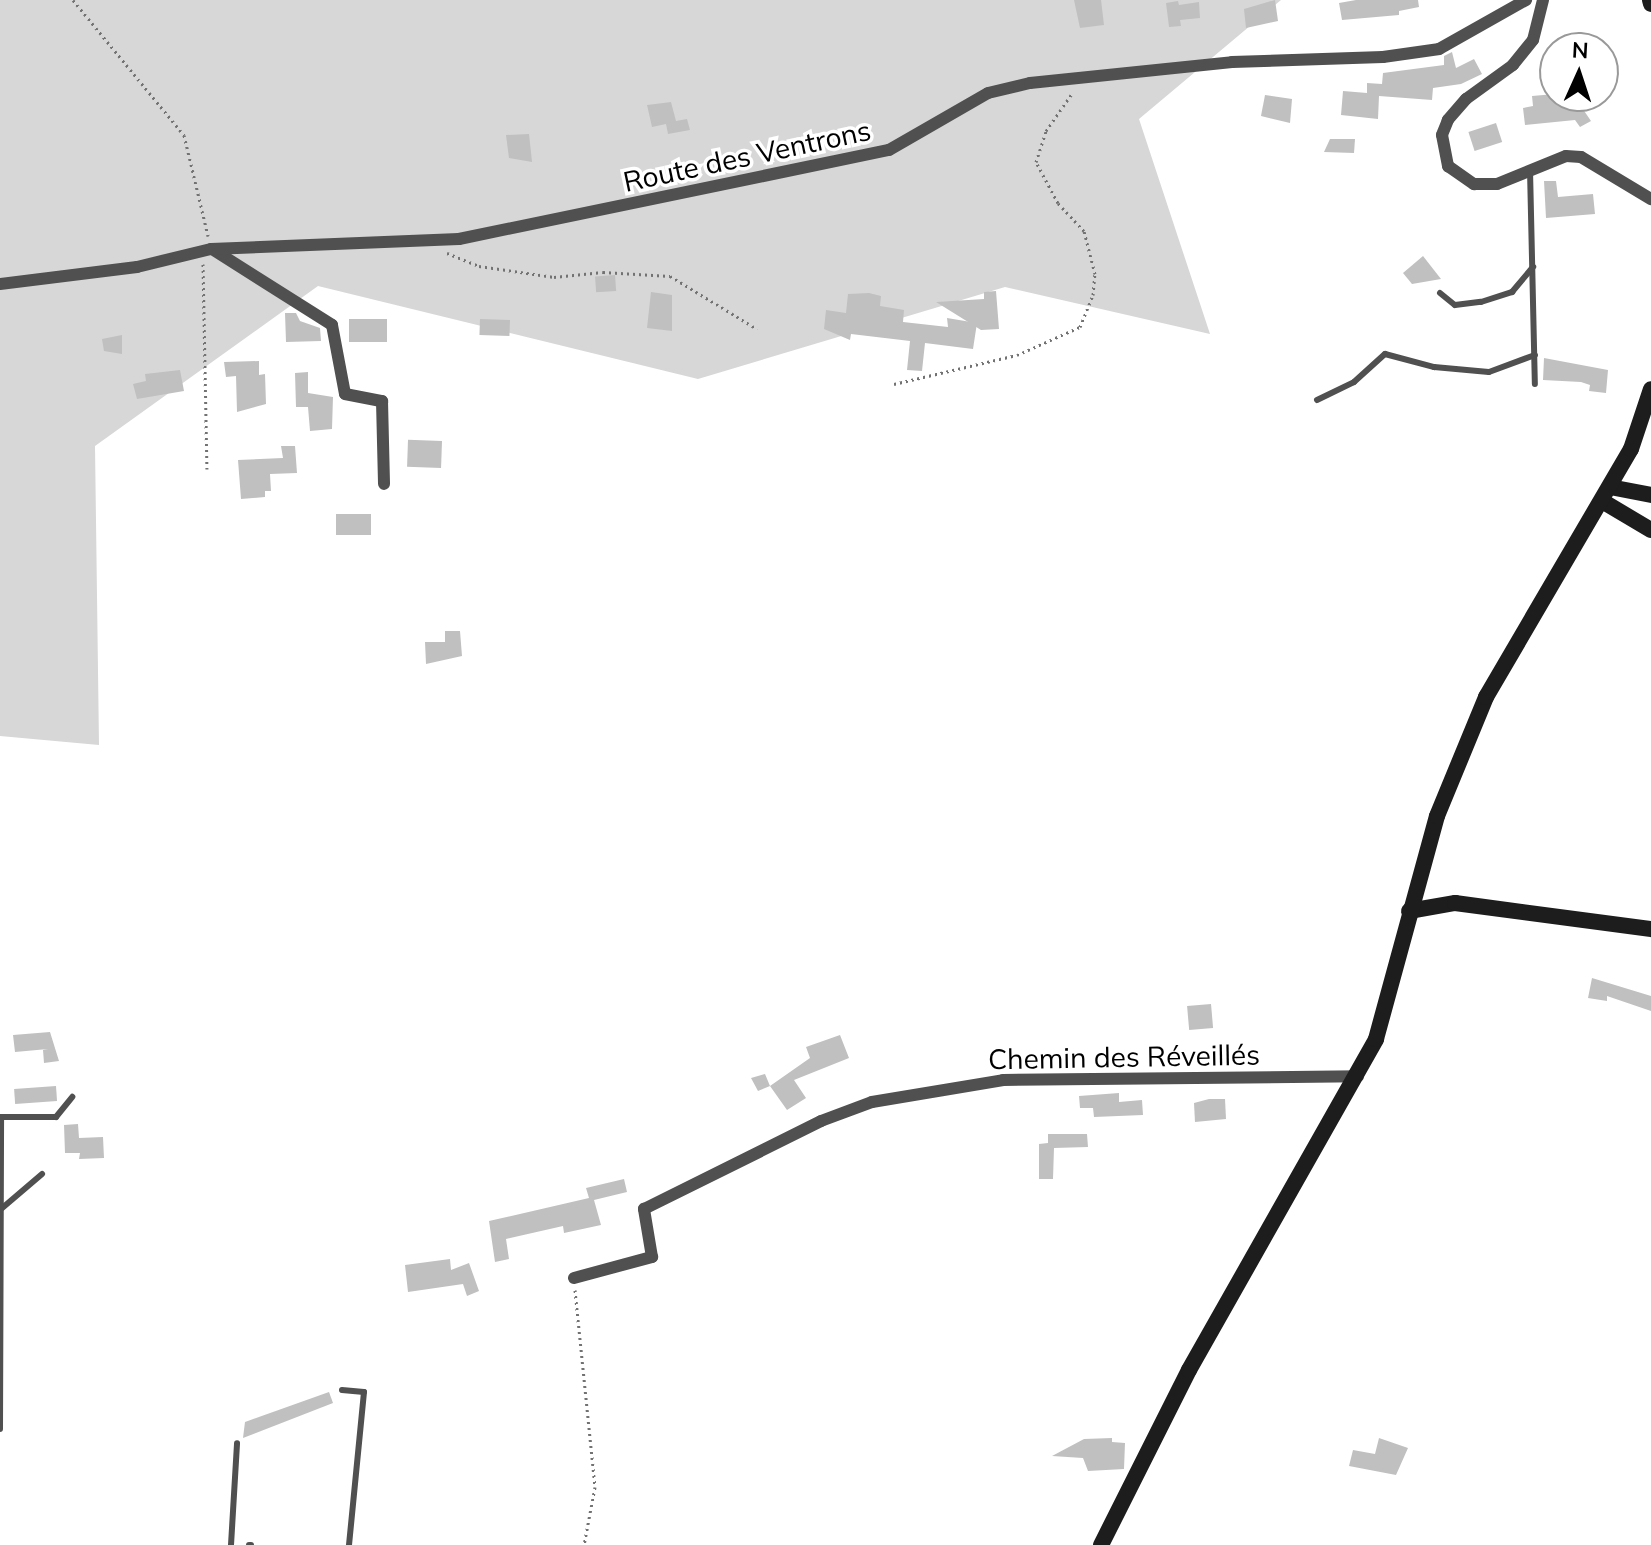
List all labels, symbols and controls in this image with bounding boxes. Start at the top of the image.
north arrow [1539,32,1619,112]
text: N [1571,36,1589,64]
street label: Route des Ventrons [620,113,874,199]
street label: Chemin des Réveillés [988,1038,1260,1076]

